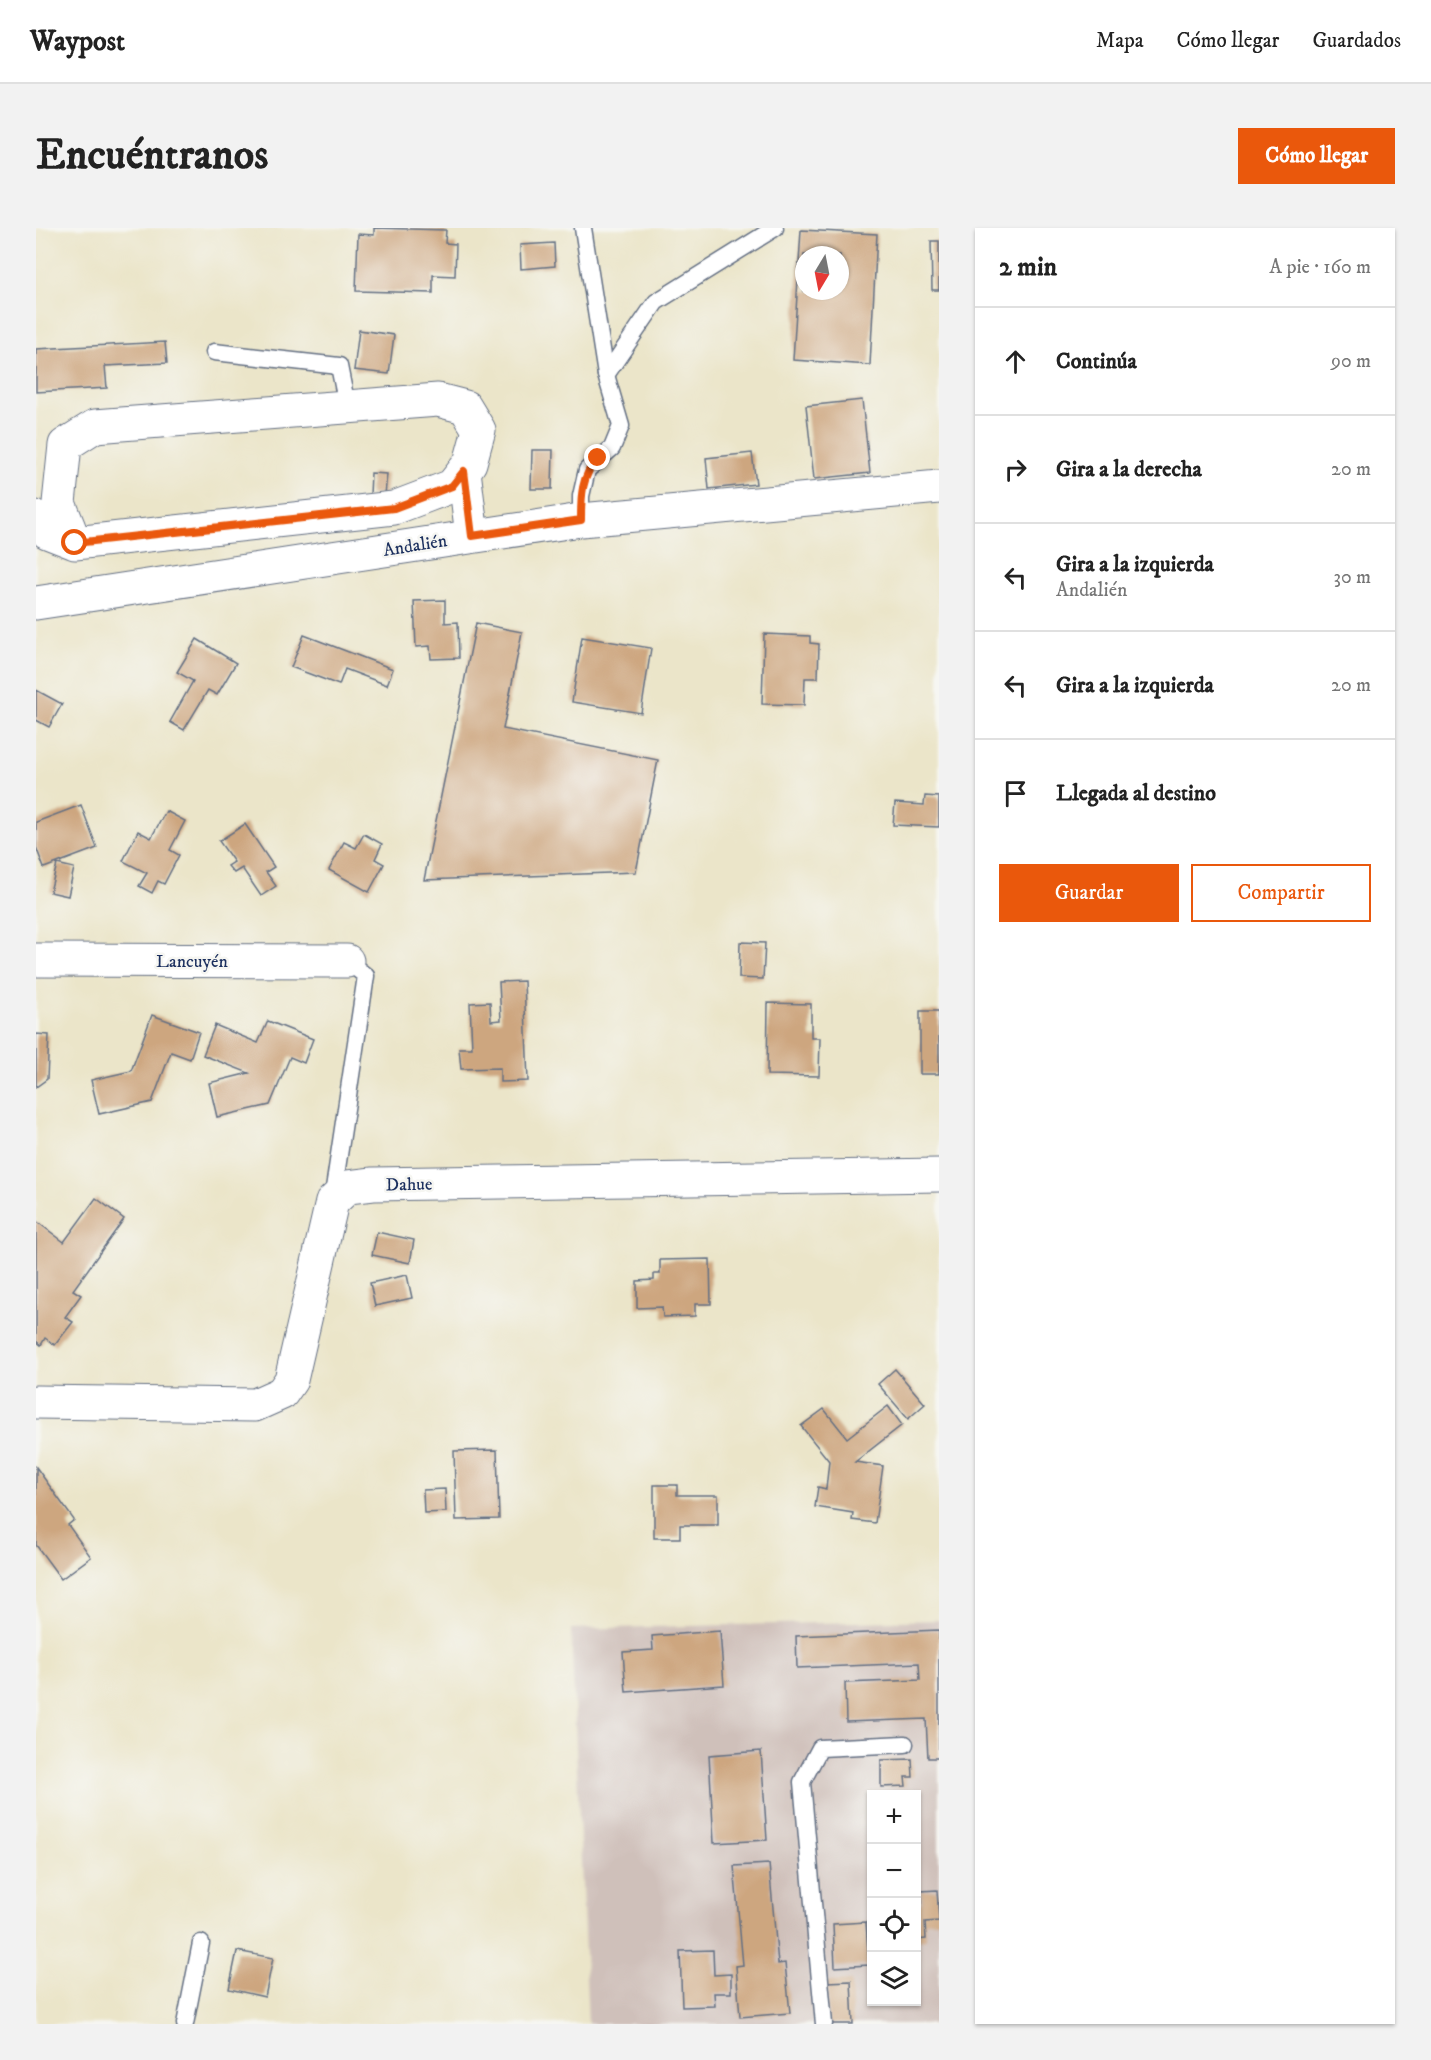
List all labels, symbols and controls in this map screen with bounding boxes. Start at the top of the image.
text: Waypost [30,24,125,59]
text: Mapa [1096,28,1144,54]
text: Cómo llegar [1177,28,1279,54]
text: Guardados [1312,28,1401,54]
button: Cómo llegar [1238,128,1395,184]
text: Encuéntranos [36,130,268,182]
north arrow [795,246,849,300]
text: 2 min [999,251,1057,284]
text: A pie · 160 m [1269,255,1371,280]
icon: ahead [999,345,1032,378]
text: Continúa [1056,348,1137,375]
text: 90 m [1331,349,1371,374]
route end [584,444,610,470]
icon: right [999,453,1032,486]
text: Gira a la derecha [1056,456,1202,483]
text: 20 m [1331,457,1371,482]
route start [61,529,87,555]
street label: Andalién [382,530,449,562]
text: Gira a la izquierda [1056,551,1214,578]
icon: left [999,561,1032,594]
text: 30 m [1333,565,1371,590]
text: Andalién [1056,578,1128,603]
icon: left [999,669,1032,702]
text: Gira a la izquierda [1056,672,1214,699]
text: 20 m [1331,673,1371,698]
icon: arrive [999,777,1032,810]
text: Llegada al destino [1056,780,1216,807]
button: Guardar [999,864,1179,922]
button: Compartir [1191,864,1371,922]
street label: Lancuyén [156,951,228,973]
street label: Dahue [386,1174,432,1196]
map controls [867,1790,921,2006]
button: + [867,1790,921,1844]
button: − [867,1844,921,1898]
button: locate [867,1898,921,1952]
button: layers [867,1952,921,2006]

